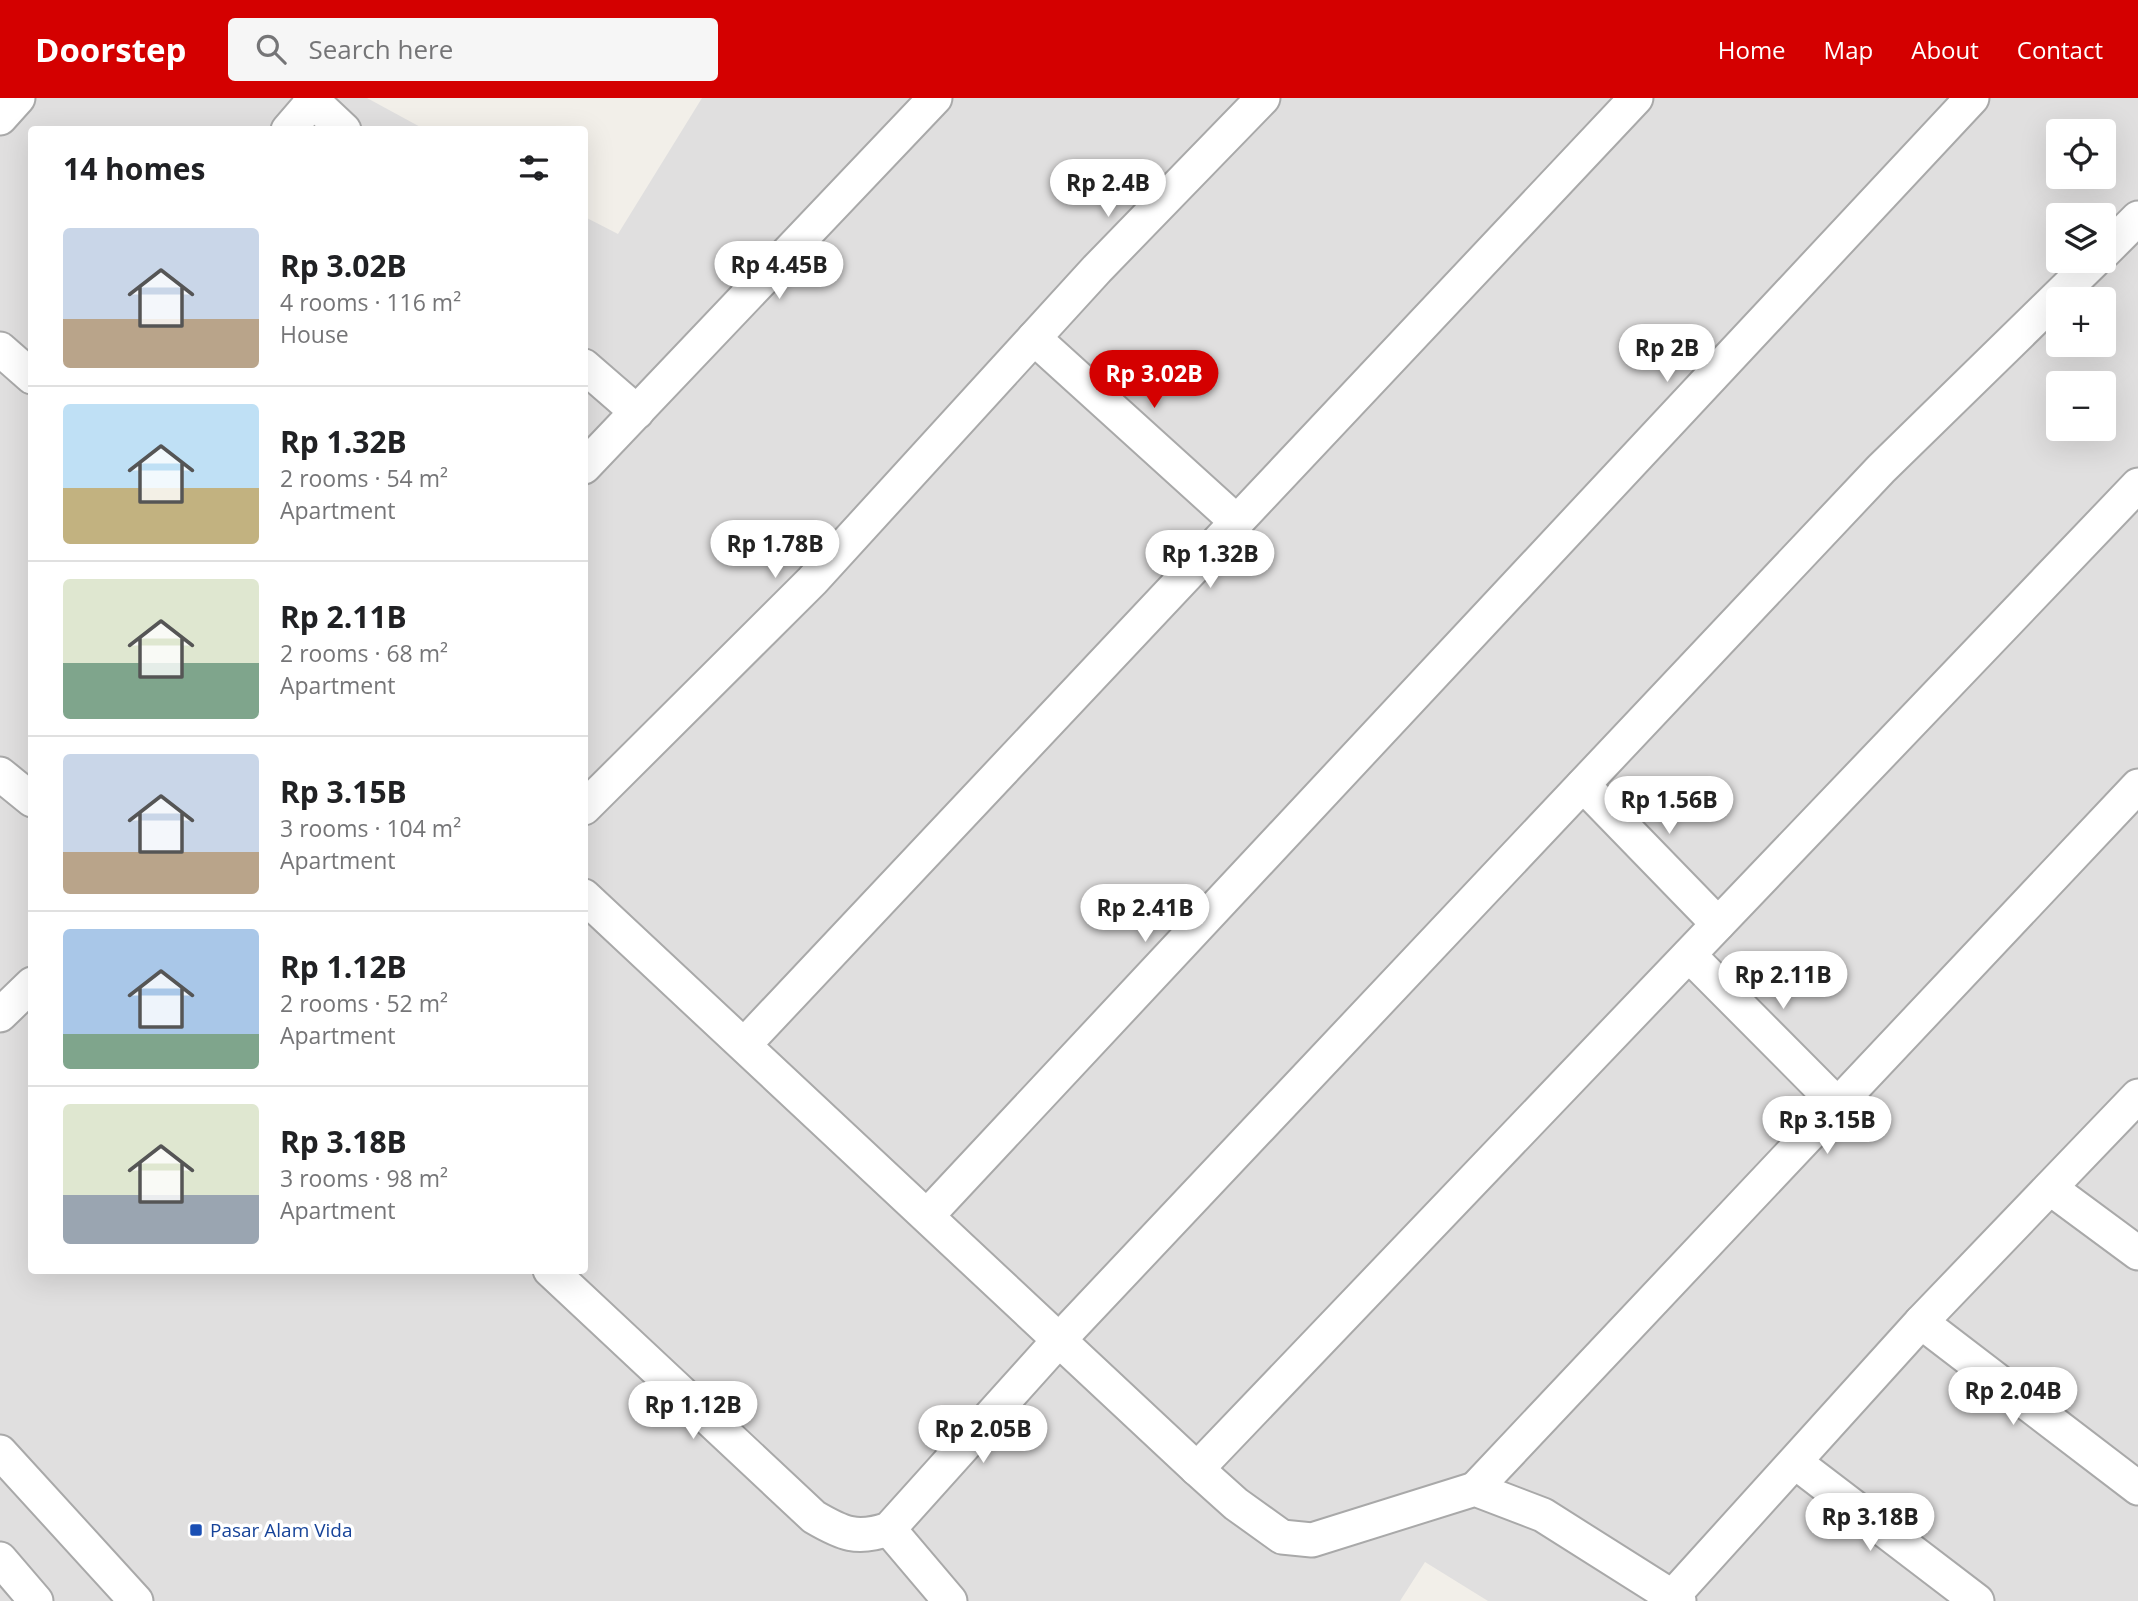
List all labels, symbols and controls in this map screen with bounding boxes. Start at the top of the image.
search box [228,18,718,81]
text: Doorstep [35,27,186,72]
icon: search [252,30,290,68]
text: Search here [308,31,453,67]
text: Home [1718,33,1786,66]
text: Map [1824,33,1873,66]
text: About [1911,33,1979,66]
text: Contact [2017,33,2103,66]
map controls [2046,119,2116,441]
button: locate [2046,119,2116,189]
text: 14 homes [63,148,206,189]
icon: filters [515,149,553,187]
pin: Rp 2.4B [1043,159,1173,219]
text: Rp 2.4B [1066,166,1150,198]
button: layers [2046,203,2116,273]
pin: Rp 4.45B [707,242,851,301]
text: Rp 3.02B [280,245,407,286]
text: Rp 4.45B [730,248,828,280]
icon: home [119,256,203,340]
text: 4 rooms · 116 m² [280,286,461,318]
button: + [2046,287,2116,357]
text: House [280,318,349,350]
pin: Rp 2B [1618,324,1716,384]
text: Rp 2B [1635,331,1699,363]
pin: Rp 3.02B [1082,350,1226,410]
text: Rp 3.02B [1105,357,1203,389]
button: − [2046,371,2116,441]
text: Rp 1.32B [280,421,407,462]
icon: home [119,432,203,516]
text: 2 rooms · 54 m² [280,462,448,494]
text: Apartment [280,494,396,526]
pin: Rp 1.78B [703,520,847,580]
text: Rp 1.78B [726,527,824,559]
pin: Rp 1.32B [1138,531,1282,590]
text: Rp 1.32B [1161,537,1259,569]
text: Rp 2.11B [280,596,407,637]
icon: home [119,607,203,691]
text: 2 rooms · 68 m² [280,637,448,669]
text: Apartment [280,669,396,701]
text: Rp 3.15B [280,771,407,812]
pin: Rp 1.56B [1597,776,1741,836]
icon: home [119,782,203,866]
text: Rp 1.56B [1620,783,1718,815]
text: 3 rooms · 104 m² [280,812,461,844]
text: Apartment [280,844,396,876]
pin: Rp 2.41B [1073,884,1217,944]
text: Rp 2.41B [1096,891,1194,923]
text: Rp 1.12B [280,946,407,987]
pin: Rp 2.11B [1711,951,1855,1011]
icon: home [119,957,203,1041]
text: Rp 2.11B [1734,958,1832,990]
text: 2 rooms · 52 m² [280,987,448,1019]
text: Apartment [280,1019,396,1051]
pin: Rp 3.15B [1755,1096,1899,1156]
text: Rp 3.15B [1778,1103,1876,1135]
text: Rp 3.18B [280,1121,407,1162]
icon: home [119,1132,203,1216]
text: 3 rooms · 98 m² [280,1162,448,1194]
text: Apartment [280,1194,396,1226]
pin: Rp 2.04B [1941,1368,2085,1427]
text: Rp 2.04B [1964,1374,2062,1406]
pin: Rp 1.12B [621,1382,765,1441]
text: Rp 1.12B [644,1388,742,1420]
pin: Rp 2.05B [911,1406,1055,1465]
text: Rp 2.05B [934,1412,1032,1444]
pin: Rp 3.18B [1798,1494,1942,1553]
text: Rp 3.18B [1821,1500,1919,1532]
place label: Pasar Alam Vida [210,1517,353,1543]
marker: Pasar Alam Vida [188,1522,204,1538]

